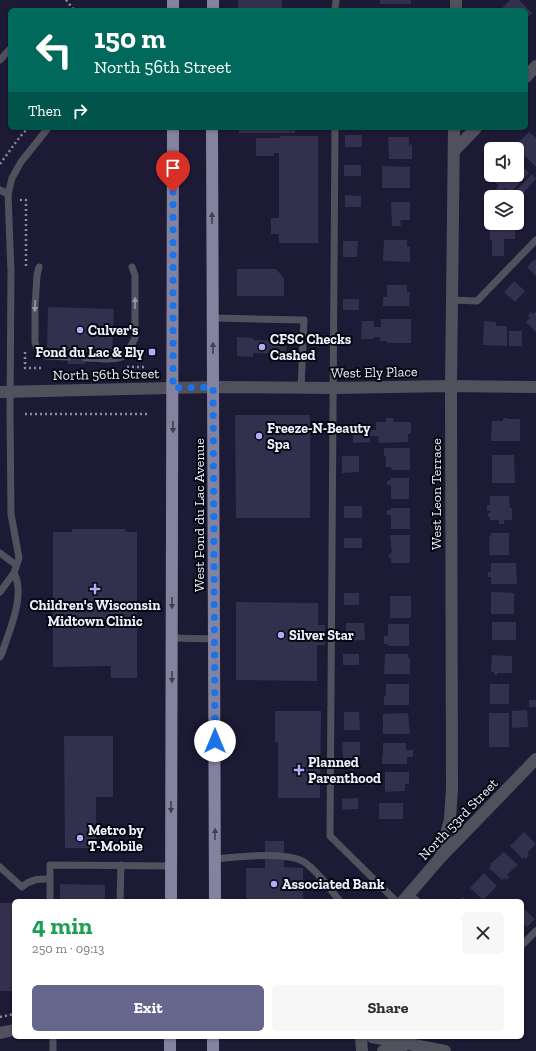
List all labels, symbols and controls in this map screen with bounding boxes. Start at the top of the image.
text: 150 m [94,22,166,55]
icon: left [28,24,80,76]
text: North 56th Street [94,56,231,78]
icon: right [69,100,91,122]
text: Then [28,102,61,120]
map controls [484,142,524,230]
button: sound [484,142,524,182]
pin [156,151,190,192]
icon: arrive [162,157,184,179]
button: layers [484,190,524,230]
one-way arrow [209,211,215,224]
one-way arrow [132,296,138,309]
one-way arrow [32,300,38,313]
place label: Culver's [88,322,139,339]
marker: Culver's [75,325,85,335]
place label: CFSC Checks Cashed [270,331,352,364]
one-way arrow [210,341,216,354]
marker: CFSC Checks Cashed [257,342,267,352]
place label: Fond du Lac & Ely [35,344,145,361]
marker: Fond du Lac & Ely [147,347,157,357]
street label: West Ely Place [330,363,418,382]
street label: North 56th Street [53,365,160,384]
place label: Freeze-N-Beauty Spa [267,420,371,453]
one-way arrow [170,421,176,434]
marker: Freeze-N-Beauty Spa [254,431,264,441]
street label: West Fond du Lac Avenue [191,438,208,592]
street label: West Leon Terrace [428,438,445,550]
marker: Children's Wisconsin Midtown Clinic [89,583,101,595]
place label: Children's Wisconsin Midtown Clinic [29,597,161,630]
one-way arrow [169,597,175,610]
place label: Silver Star [289,627,354,644]
marker: Silver Star [276,630,286,640]
one-way arrow [169,671,175,684]
position arrow [194,720,236,762]
place label: Planned Parenthood [308,754,381,787]
marker: Planned Parenthood [293,764,305,776]
street label: North 53rd Street [415,774,502,864]
one-way arrow [168,801,174,814]
place label: Metro by T-Mobile [88,822,144,855]
one-way arrow [212,827,218,840]
marker: Metro by T-Mobile [75,833,85,843]
place label: Associated Bank [282,876,385,893]
marker: Associated Bank [269,879,279,889]
text: 4 min [32,911,93,940]
button: close [462,912,504,954]
text: 250 m · 09:13 [32,941,104,956]
button: Exit [32,985,264,1031]
button: Share [272,985,504,1031]

